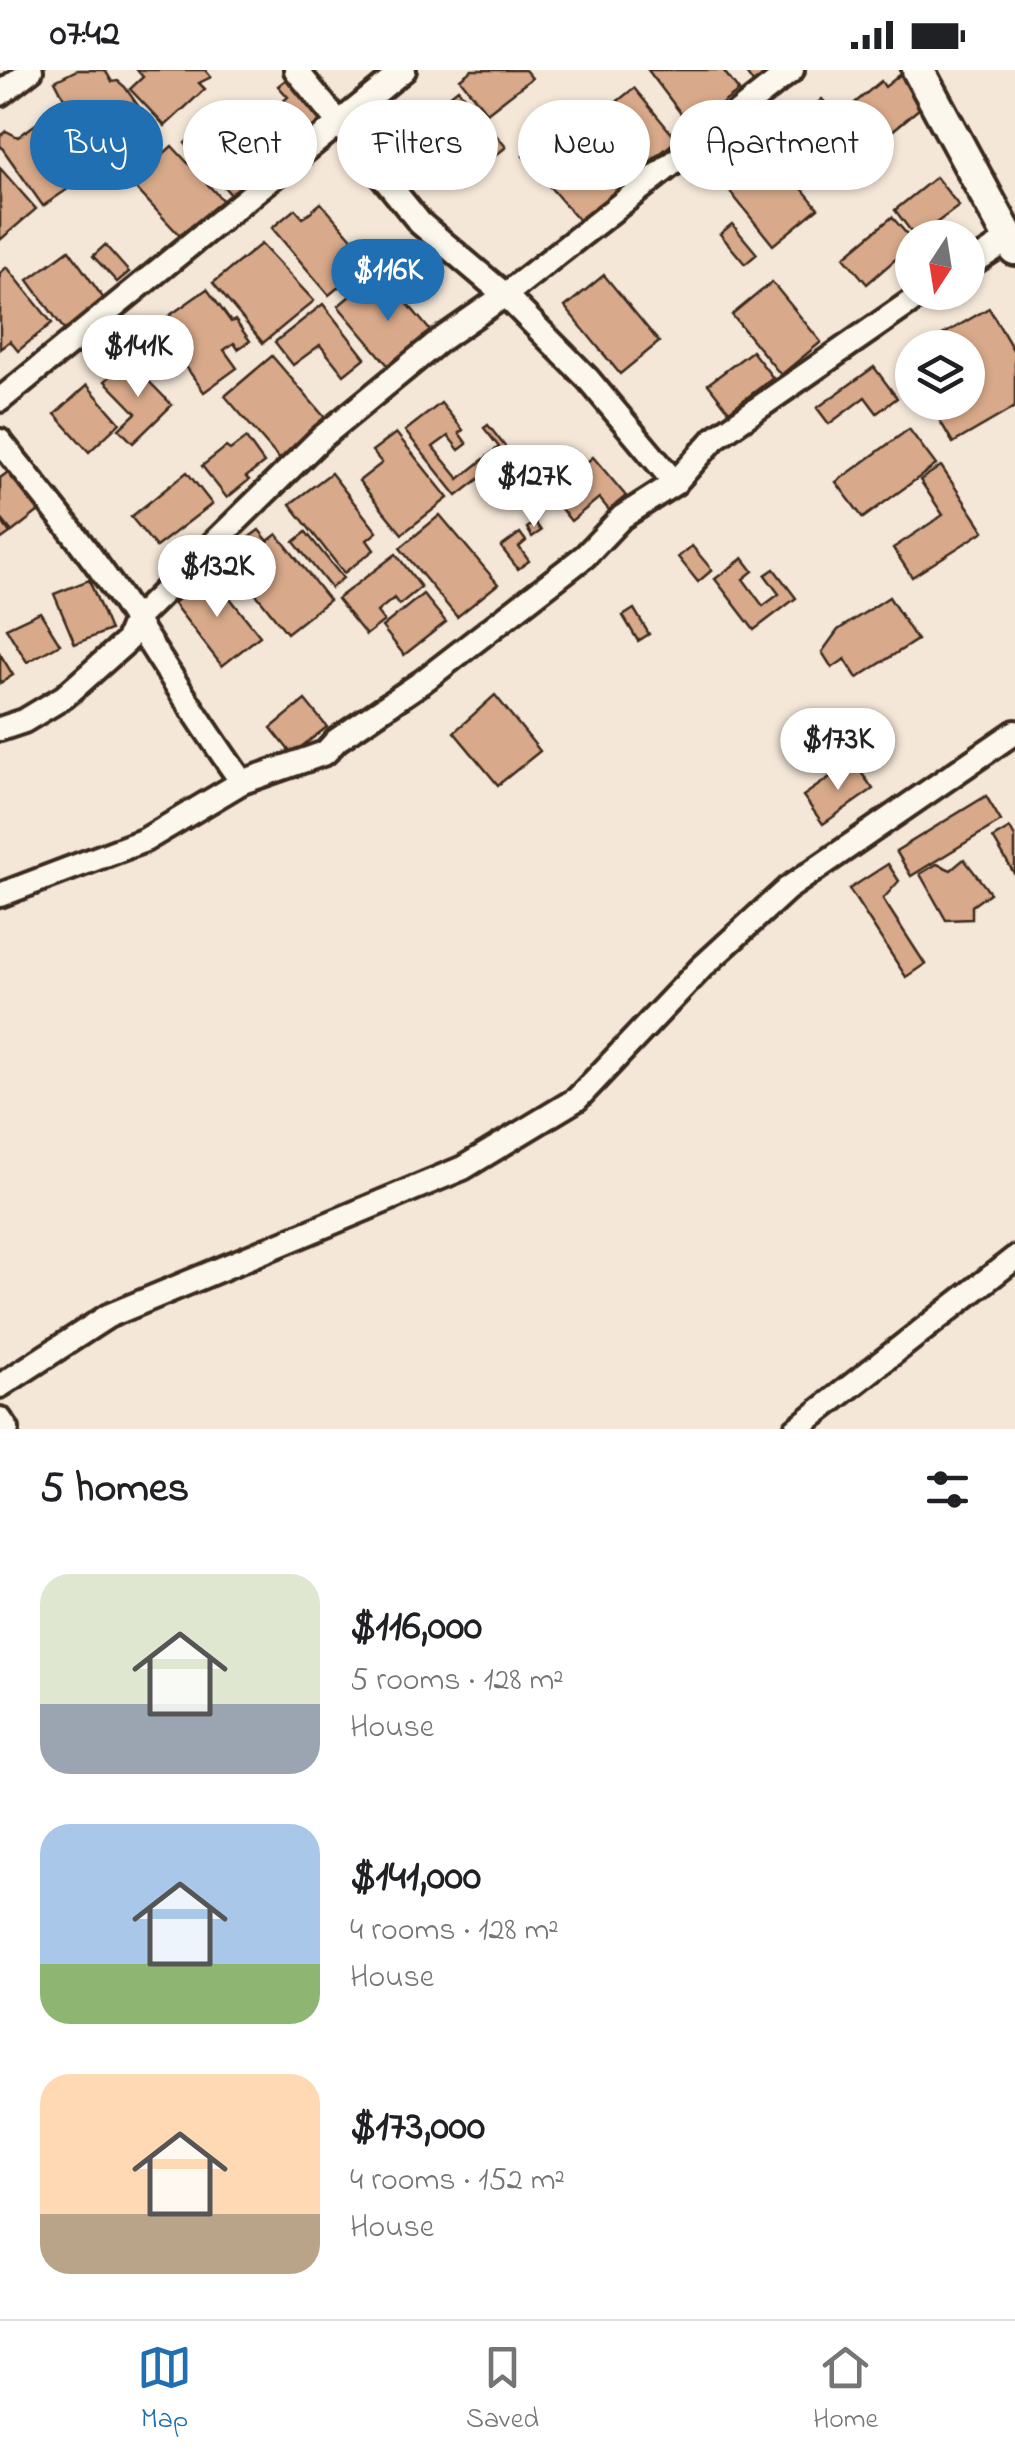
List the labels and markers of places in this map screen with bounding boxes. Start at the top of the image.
pin: $116K [318,239,458,324]
pin: $141K [68,315,208,400]
pin: $127K [464,445,604,530]
pin: $132K [147,535,287,620]
pin: $173K [768,708,908,793]

